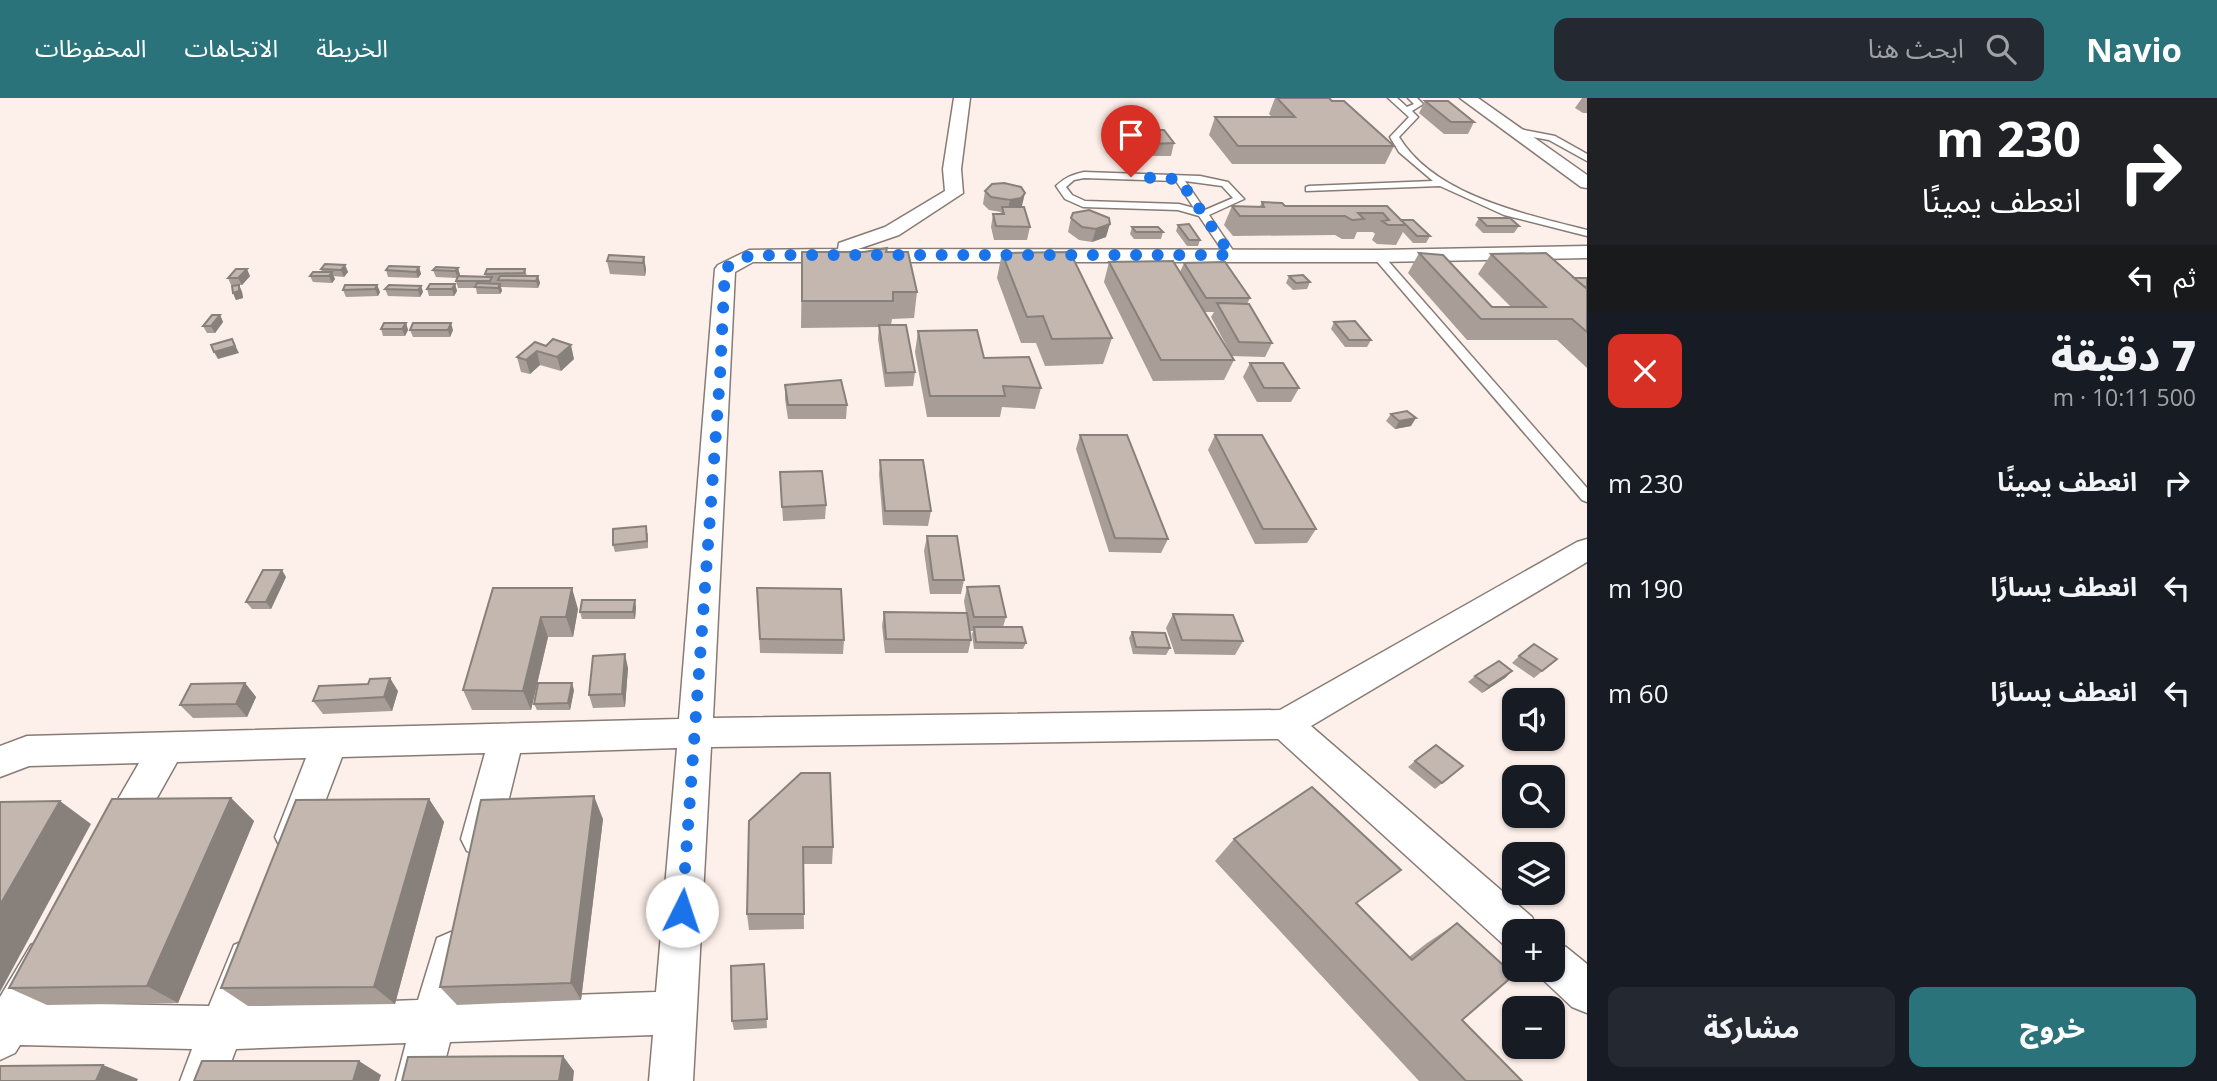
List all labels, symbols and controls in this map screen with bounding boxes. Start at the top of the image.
search box [1554,18,2044,81]
text: Navio [2086,27,2182,72]
text: ابحث هنا [1868,30,1964,66]
icon: search [1982,30,2020,68]
text: المحفوظات [35,31,146,64]
text: الاتجاهات [184,31,278,64]
text: الخريطة [316,31,388,64]
pin [1101,105,1161,177]
text: 230 m [1936,105,2081,171]
icon: arrive [1112,116,1150,154]
icon: right [2105,126,2196,217]
text: انعطف يمينًا [1922,178,2081,221]
icon: left [2122,259,2160,297]
text: ثم [2174,259,2196,295]
text: 7 دقيقة [2051,326,2196,383]
button: close [1608,334,1682,408]
text: 500 m · 10:11 [2053,381,2196,413]
text: انعطف يمينًا [1997,463,2137,499]
icon: right [2158,464,2196,502]
text: 230 m [1608,465,1683,501]
text: انعطف يسارًا [1991,568,2137,604]
icon: left [2158,569,2196,607]
text: 190 m [1608,570,1683,606]
text: انعطف يسارًا [1991,673,2137,709]
icon: left [2158,674,2196,712]
text: 60 m [1608,675,1669,711]
map controls [1502,688,1565,1059]
button: sound [1502,688,1565,751]
button: search [1502,765,1565,828]
button: layers [1502,842,1565,905]
position arrow [645,874,719,948]
button: + [1502,919,1565,982]
button: مشاركة [1608,987,1895,1067]
button: خروج [1909,987,2196,1067]
button: − [1502,996,1565,1059]

